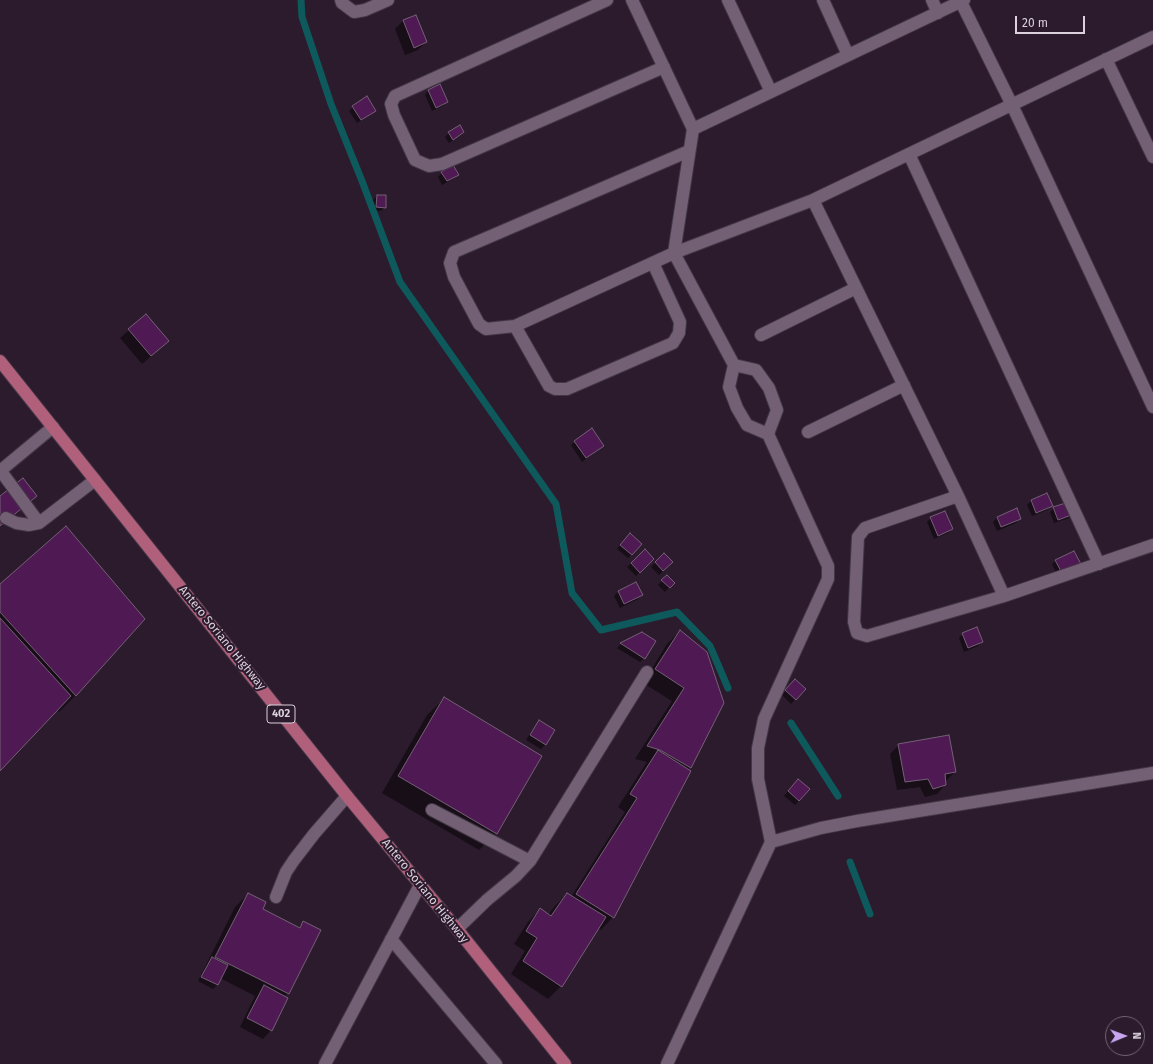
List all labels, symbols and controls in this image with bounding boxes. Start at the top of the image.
scale bar [1017,8,1087,34]
text: 20 m [1022,16,1048,30]
street label: Antero Soriano Highway [176,583,268,693]
road number: 402 [267,705,295,723]
street label: Antero Soriano Highway [379,836,471,946]
north arrow [1105,1016,1145,1056]
text: N [1130,1032,1143,1040]

